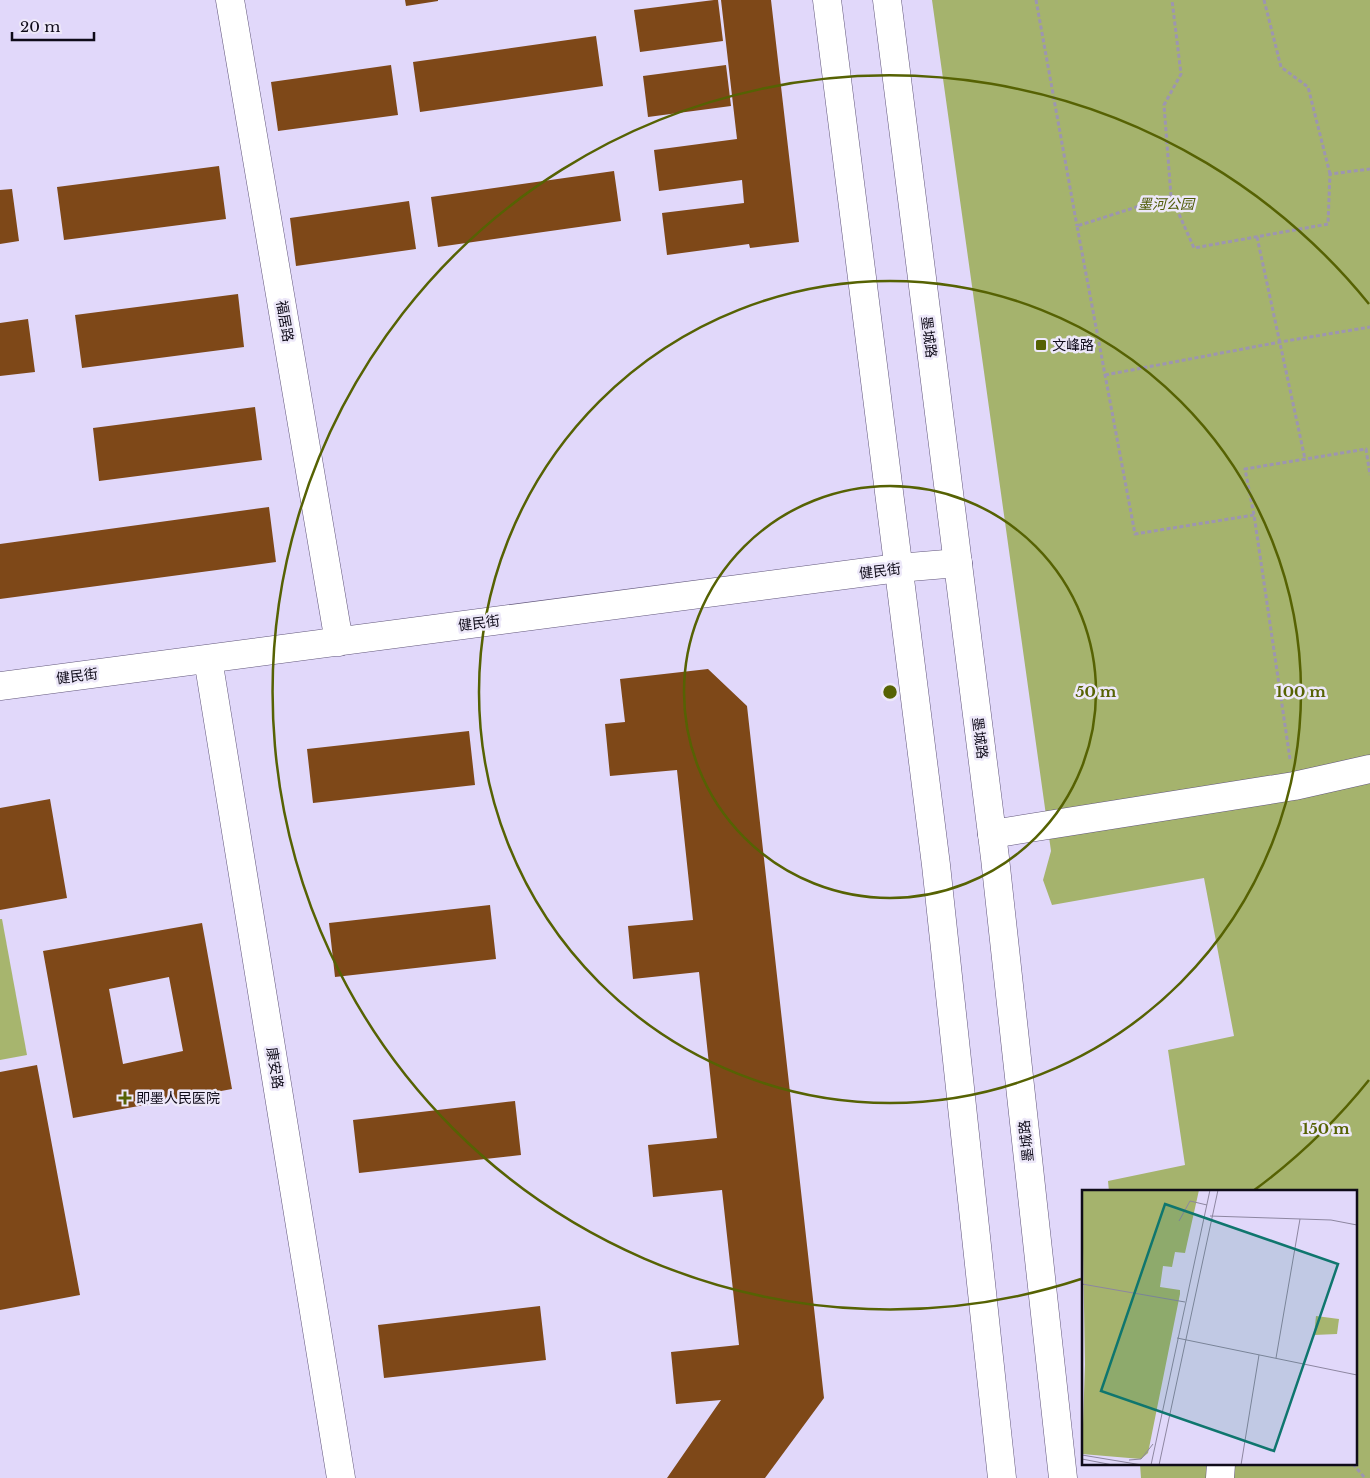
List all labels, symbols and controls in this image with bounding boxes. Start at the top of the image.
scale bar [12,10,95,42]
text: 20 m [20,17,60,36]
park label: 墨河公园 [1138,195,1196,213]
street label: 福居路 [272,299,298,343]
street label: 墨城路 [918,315,940,359]
place label: 文峰路 [1052,336,1094,354]
marker: 文峰路 [1034,338,1048,352]
street label: 健民街 [858,560,902,582]
street label: 健民街 [457,612,501,634]
street label: 健民街 [55,665,99,687]
text: 50 m [1076,682,1117,701]
text: 100 m [1276,682,1326,701]
centre of rings [881,683,899,701]
street label: 墨城路 [969,716,991,760]
street label: 康安路 [263,1046,287,1090]
place label: 即墨人民医院 [136,1089,220,1107]
marker: 即墨人民医院 [118,1091,132,1105]
street label: 墨城路 [1015,1119,1037,1163]
text: 150 m [1302,1119,1350,1138]
inset map [1082,1190,1358,1466]

